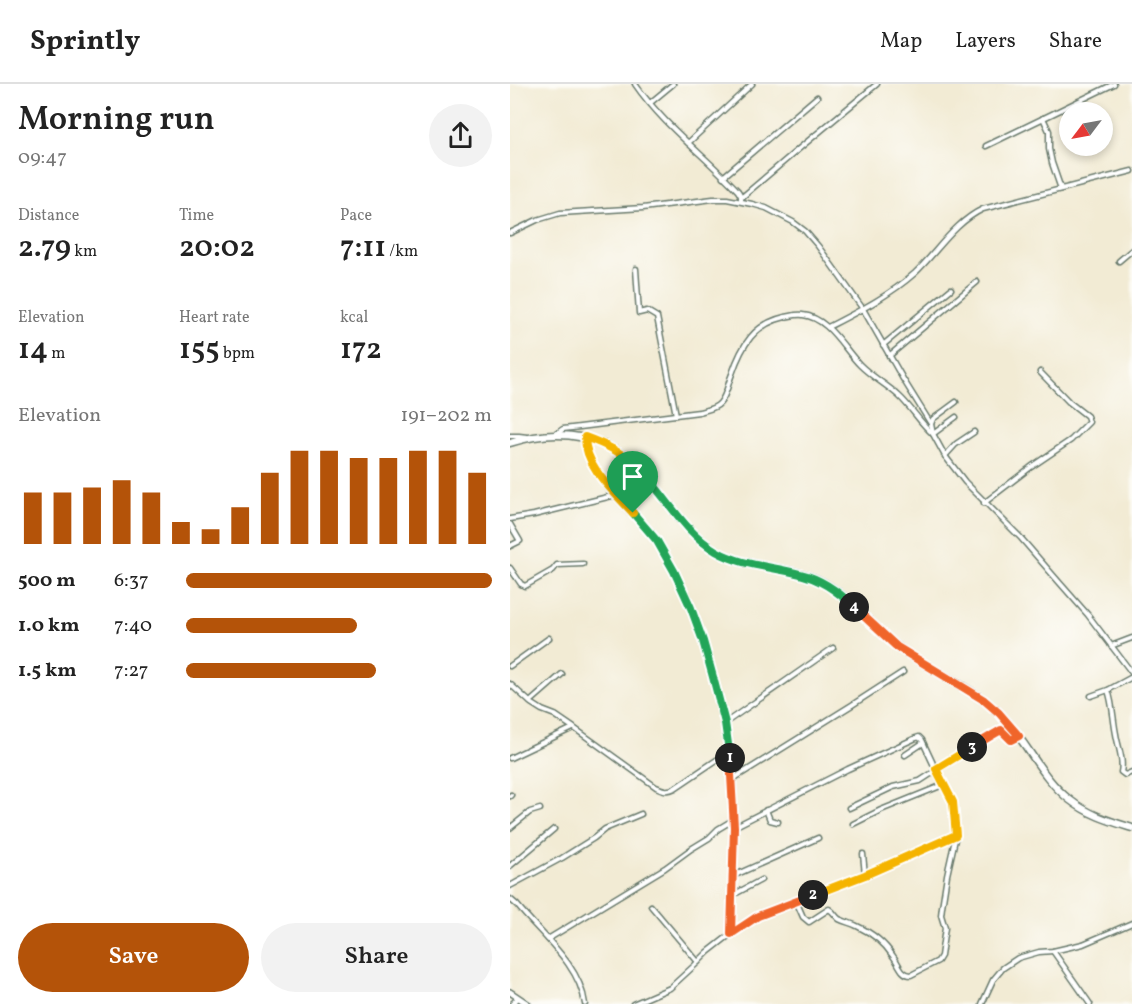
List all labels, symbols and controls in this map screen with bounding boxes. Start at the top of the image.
text: Sprintly [30,22,140,61]
text: Map [880,27,922,56]
text: Layers [955,27,1016,56]
text: Share [1049,27,1102,56]
text: Morning run [18,98,215,144]
north arrow [1059,102,1113,156]
map controls [1059,102,1113,156]
button: share [429,104,492,167]
text: 09:47 [18,144,67,172]
text: Distance [18,205,79,227]
text: Time [179,205,214,227]
text: Pace [340,205,372,227]
text: 2.79 [18,227,71,269]
text: 20:02 [179,227,255,269]
text: 7:11 [340,227,386,269]
text: km [71,241,97,263]
text: /km [386,241,418,263]
text: Elevation [18,307,85,329]
text: Heart rate [179,307,250,329]
text: kcal [340,307,368,329]
text: 14 [18,329,48,371]
text: 155 [179,329,220,371]
text: 172 [340,329,382,371]
text: m [48,343,65,365]
text: bpm [220,343,255,365]
text: Elevation [18,402,101,430]
text: 191–202 m [400,402,492,430]
pin [607,451,658,513]
icon: arrive [616,460,649,493]
text: 500 m [18,567,76,595]
text: 6:37 [114,567,149,595]
pin: 4 [839,592,869,622]
text: 4 [849,596,859,618]
text: 1.0 km [18,612,80,640]
text: 7:40 [114,612,152,640]
text: 1.5 km [18,657,77,685]
text: 7:27 [114,657,148,685]
pin: 3 [957,732,987,762]
text: 3 [968,736,976,758]
pin: 1 [715,743,745,773]
text: 1 [727,747,733,769]
pin: 2 [798,880,828,910]
text: 2 [809,884,817,906]
button: Save [18,923,249,992]
button: Share [261,923,492,992]

